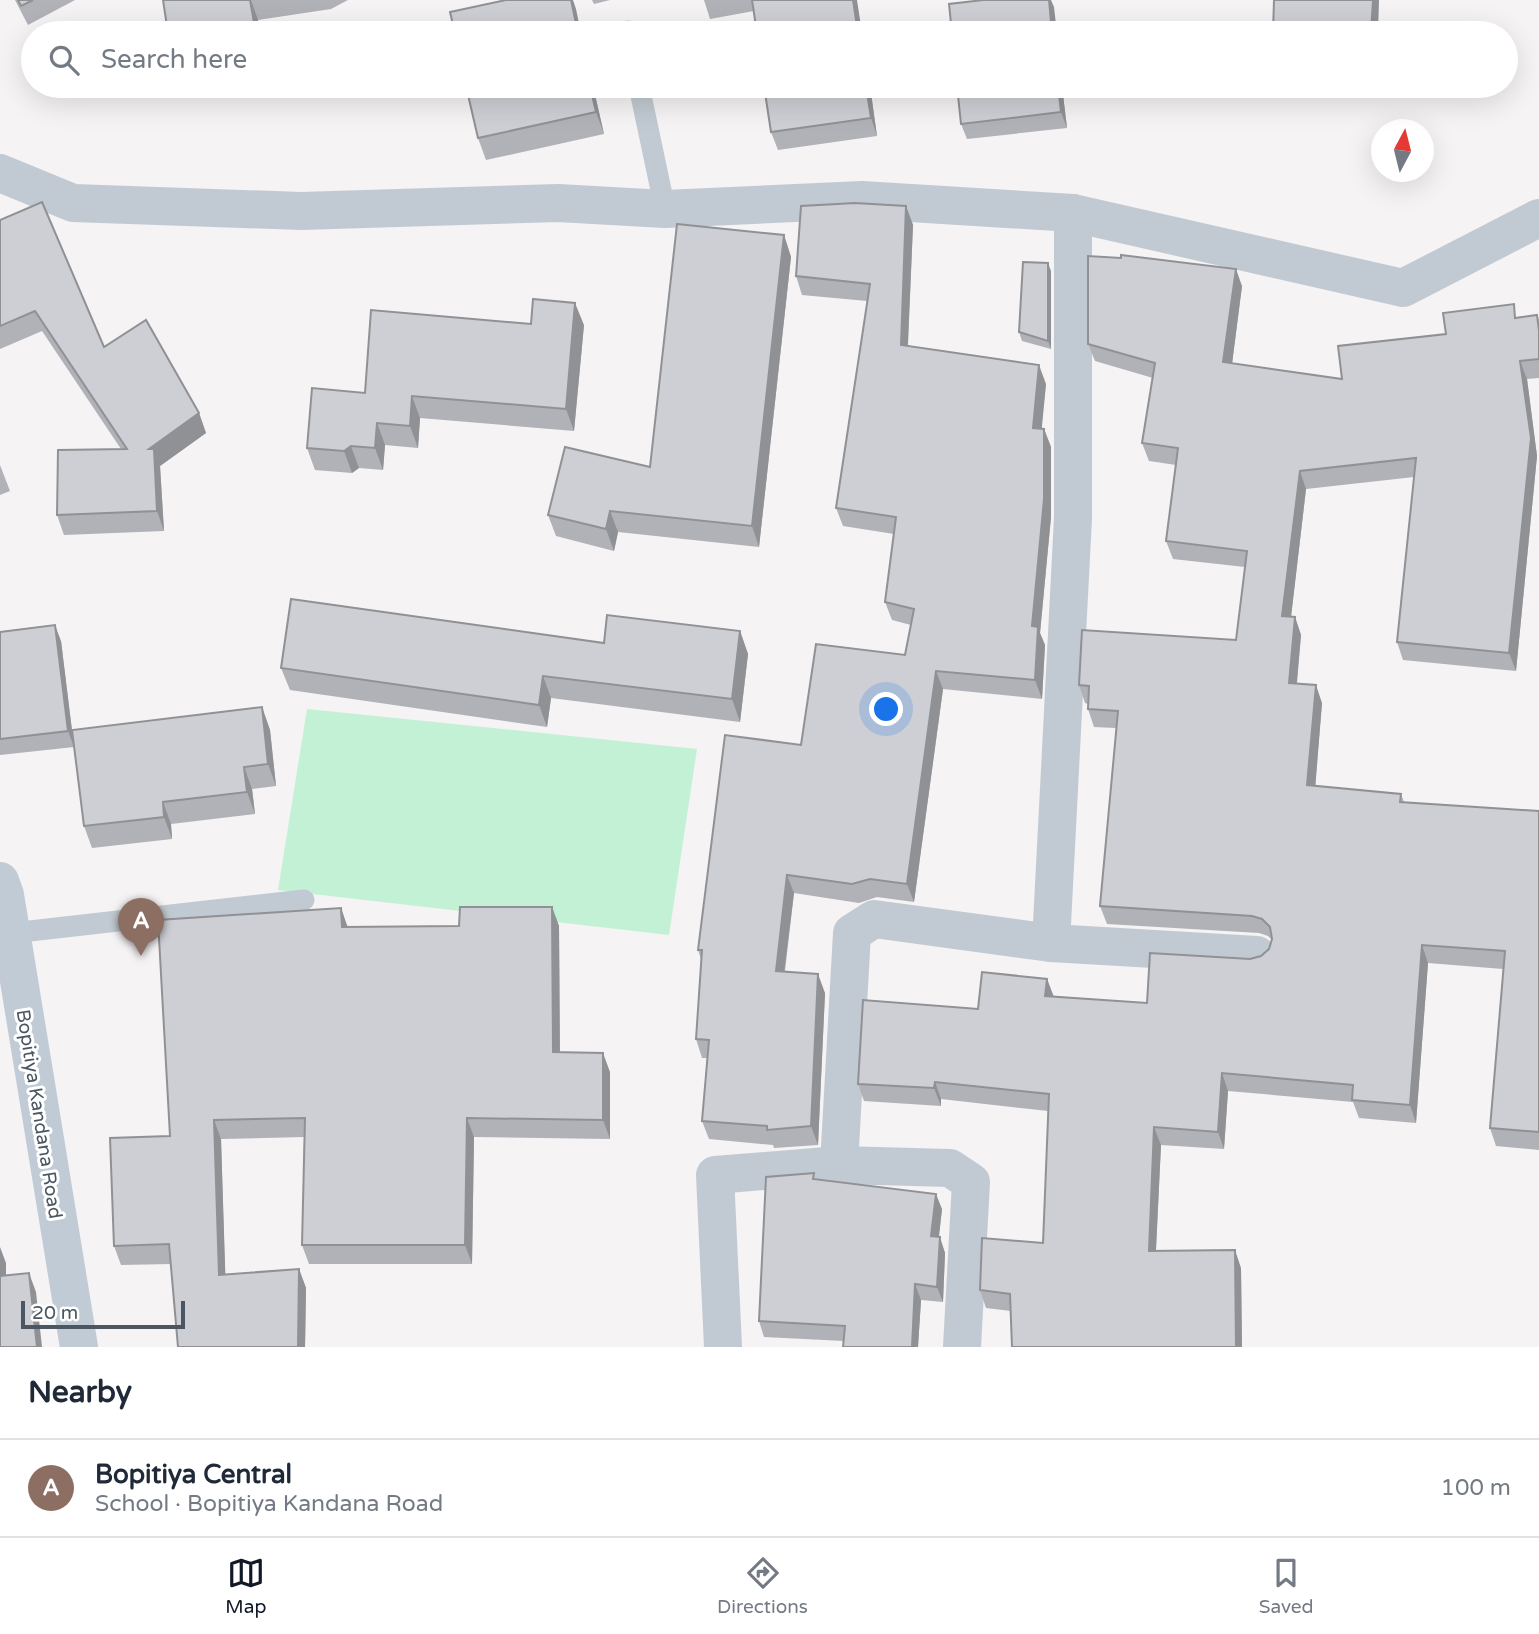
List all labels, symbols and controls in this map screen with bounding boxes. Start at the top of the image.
search box [21,21,1518,98]
icon: search [45,41,83,79]
text: Search here [101,44,247,75]
north arrow [1371,119,1434,182]
your location [869,692,903,726]
pin: A [118,898,164,956]
street label: Bopitiya Kandana Road [12,1008,66,1220]
scale bar [21,1298,186,1330]
text: 20 m [32,1302,78,1324]
text: Nearby [28,1374,132,1411]
text: Bopitiya Central [95,1459,292,1490]
text: A [42,1474,60,1502]
text: 100 m [1441,1474,1511,1502]
text: School · Bopitiya Kandana Road [95,1490,443,1518]
tab: Map [225,1554,266,1618]
tab: Directions [717,1554,808,1618]
tab: Saved [1259,1554,1314,1618]

